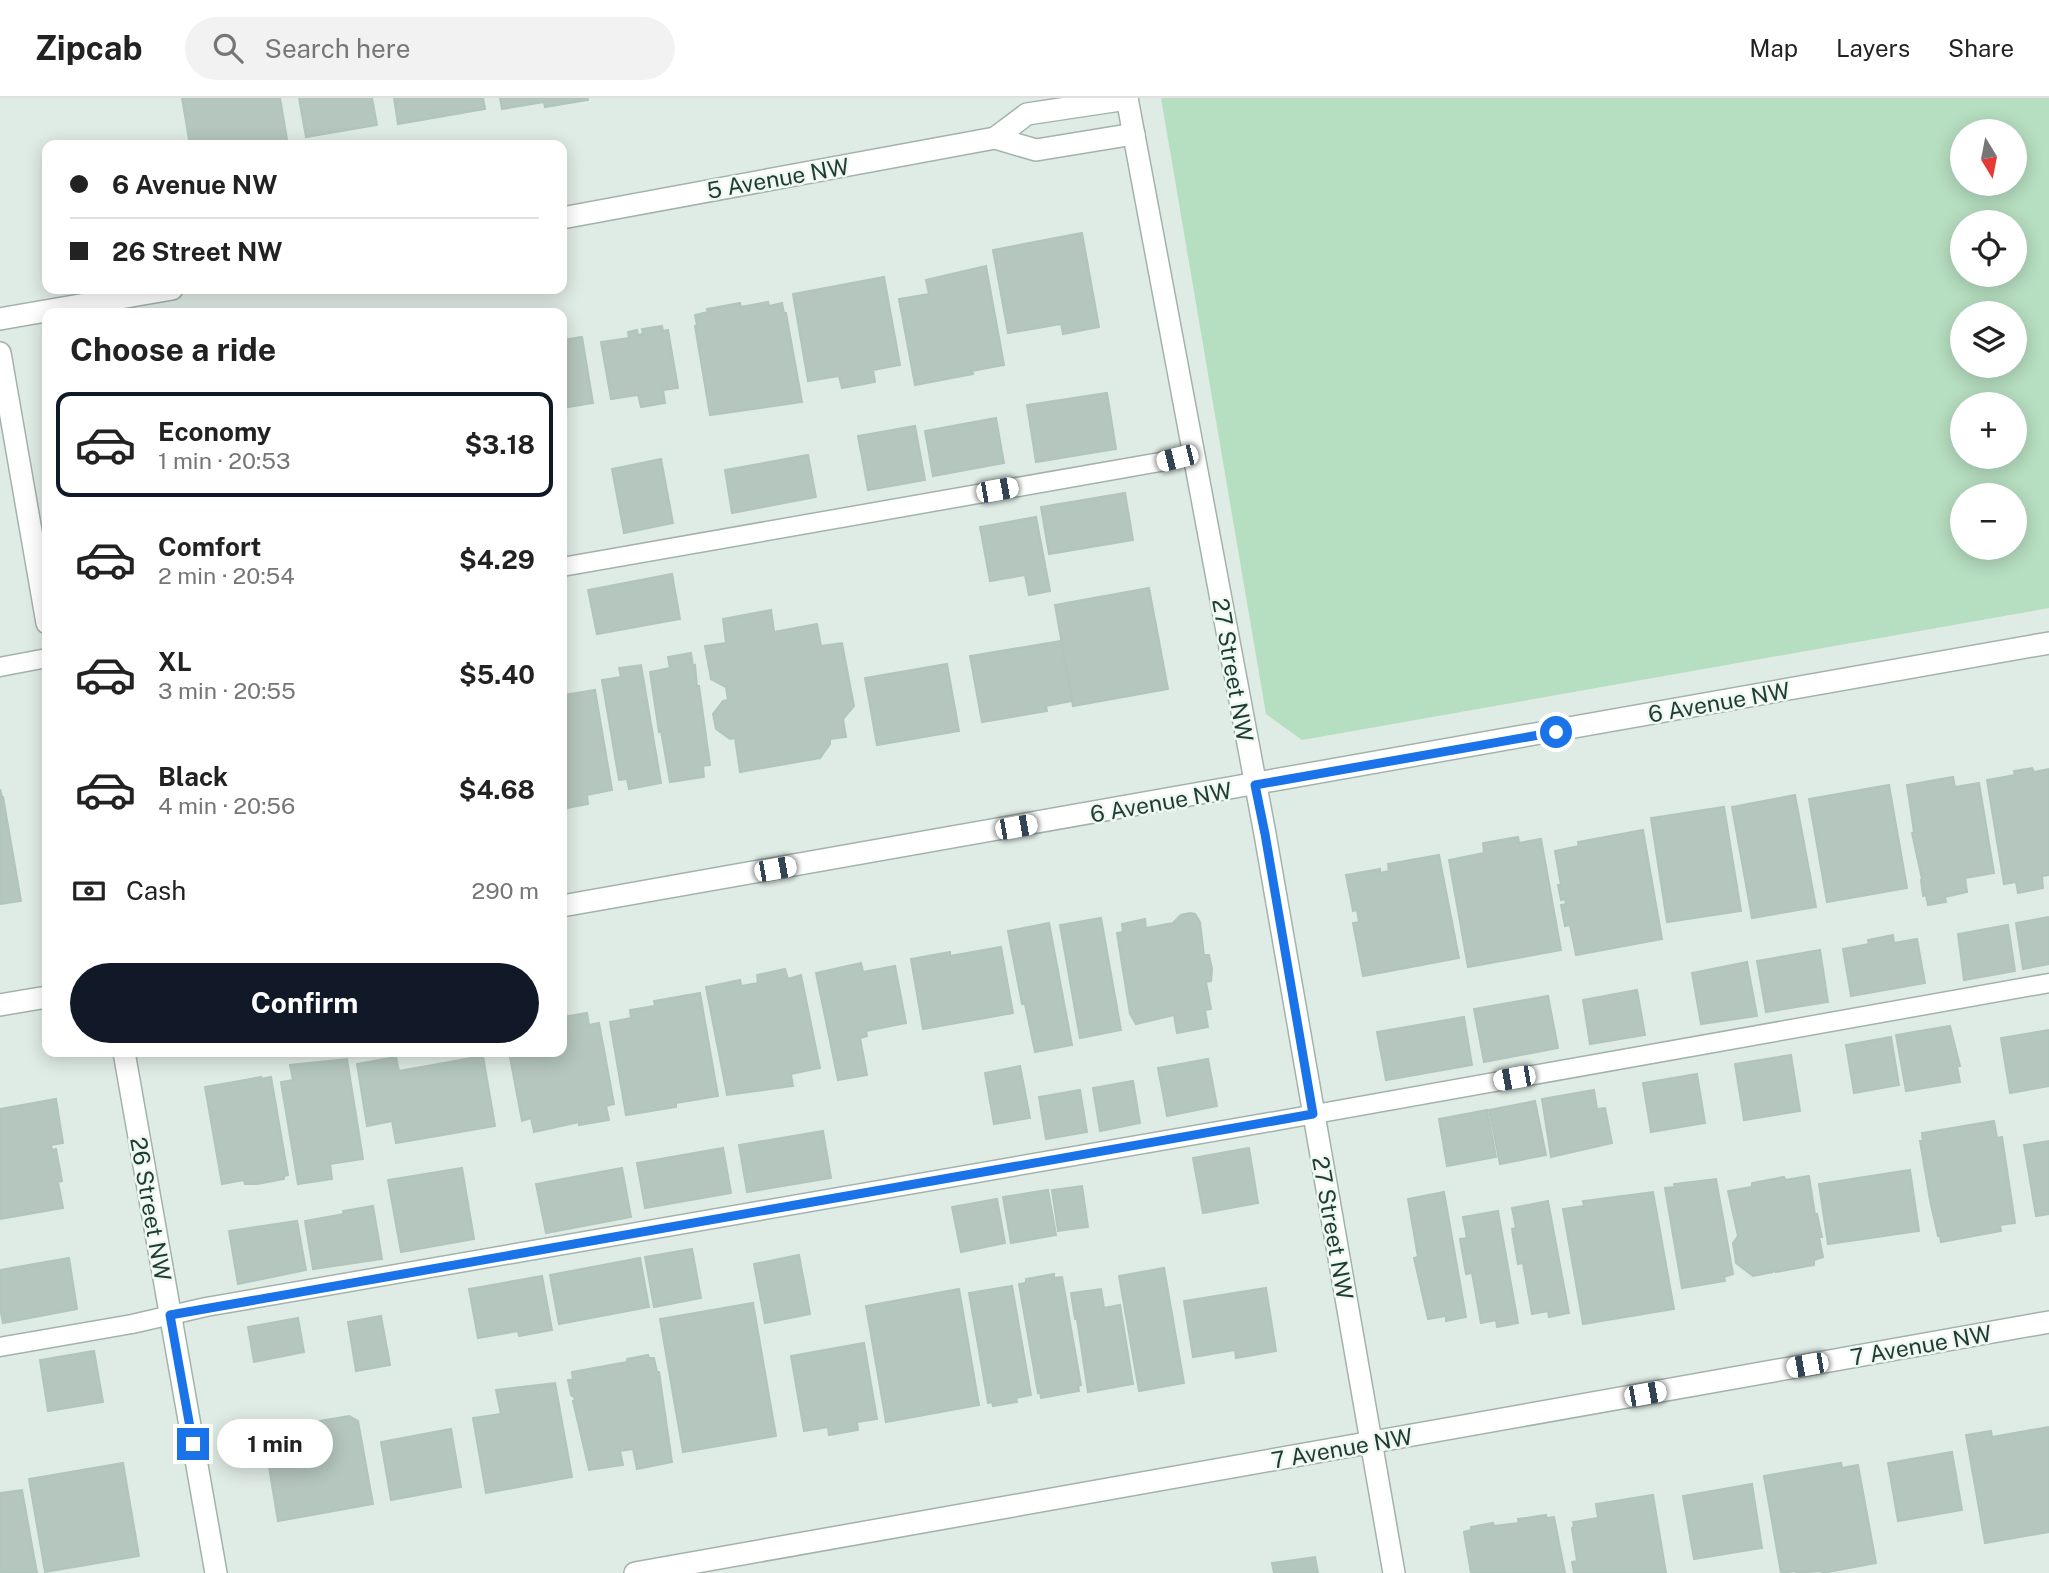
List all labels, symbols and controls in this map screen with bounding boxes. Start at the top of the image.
search box [185,17,675,80]
text: Zipcab [35,29,143,67]
icon: search [209,29,247,67]
text: Search here [265,33,411,64]
text: Map [1749,34,1798,62]
text: Layers [1836,34,1910,62]
text: Share [1948,34,2014,62]
north arrow [1950,119,2026,196]
map controls [1950,119,2027,560]
street label: 5 Avenue NW [705,152,851,204]
text: 6 Avenue NW [112,169,277,200]
button: locate [1950,210,2027,287]
text: 26 Street NW [112,236,282,267]
button: layers [1950,301,2027,378]
text: Choose a ride [70,331,276,368]
button: + [1950,392,2027,469]
icon: car [74,413,137,476]
text: Economy [158,416,271,447]
text: $3.18 [464,429,535,460]
car [1155,443,1200,473]
text: 1 min · 20:53 [158,447,290,474]
car [975,476,1020,504]
button: − [1950,483,2027,560]
icon: car [74,528,137,591]
text: Comfort [158,531,261,562]
text: $4.29 [459,544,535,575]
text: 2 min · 20:54 [158,562,295,589]
street label: 27 Street NW [1207,596,1259,744]
icon: car [74,643,137,706]
text: XL [158,646,192,677]
text: $5.40 [459,659,535,690]
street label: 6 Avenue NW [1646,676,1792,728]
text: 3 min · 20:55 [158,677,296,704]
route start [1540,716,1572,748]
icon: car [74,758,137,821]
text: Black [158,761,228,792]
text: $4.68 [459,774,535,805]
street label: 6 Avenue NW [1088,776,1234,828]
text: 4 min · 20:56 [158,792,295,819]
car [994,813,1039,841]
car [753,855,798,883]
icon: cash [70,872,108,910]
text: Cash [126,875,186,906]
text: 290 m [472,877,539,904]
button: Confirm [70,963,539,1043]
car [1492,1064,1537,1092]
street label: 26 Street NW [125,1135,177,1283]
street label: 27 Street NW [1307,1154,1359,1302]
street label: 7 Avenue NW [1848,1319,1994,1371]
car [1785,1351,1830,1379]
car [1623,1380,1668,1408]
callout: 1 min [218,1420,333,1468]
street label: 7 Avenue NW [1269,1422,1415,1474]
route end [177,1428,209,1460]
text: 1 min [247,1430,303,1457]

